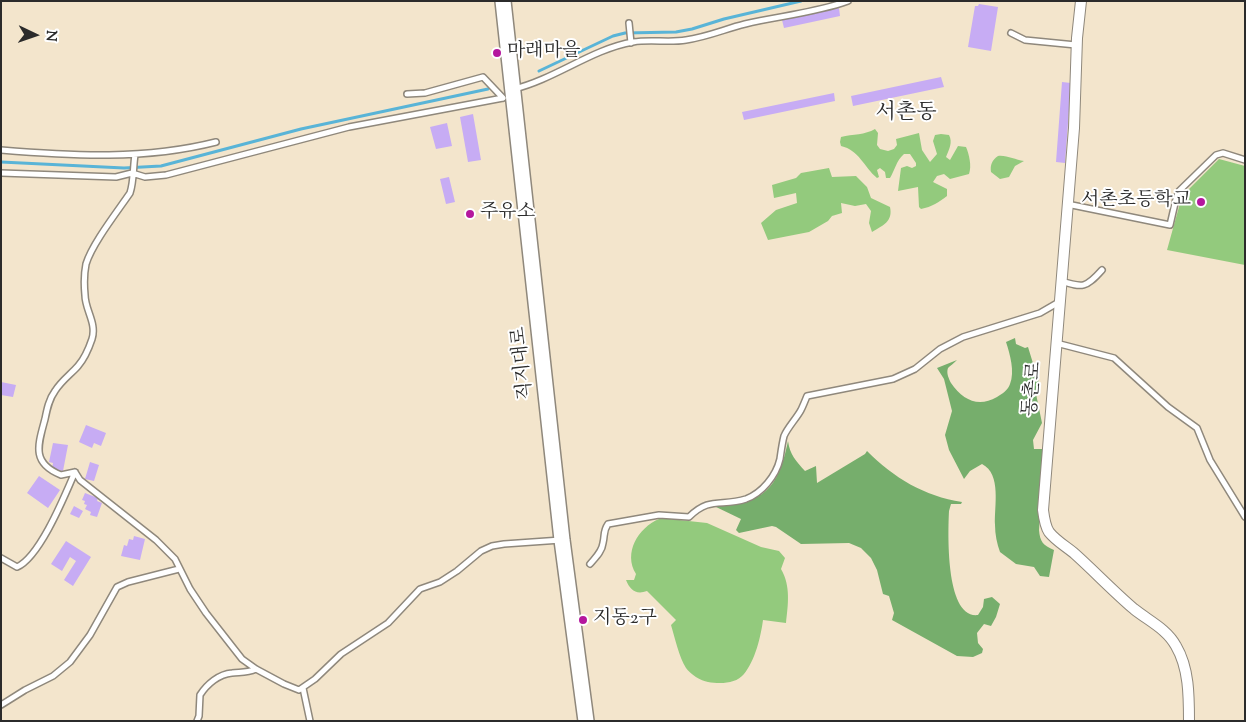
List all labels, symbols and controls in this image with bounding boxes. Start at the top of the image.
north arrow [10,10,60,60]
text: N [40,30,60,42]
place label: 마래마을 [507,42,580,64]
marker: 마래마을 [491,47,503,59]
district label: 서촌동 [876,101,936,127]
place label: 서촌초등학교 [1081,191,1191,213]
marker: 서촌초등학교 [1195,196,1207,208]
place label: 주유소 [480,203,535,225]
marker: 주유소 [464,208,476,220]
street label: 직지대로 [509,325,539,401]
street label: 동촌로 [1020,361,1048,417]
place label: 지동2구 [593,609,657,631]
marker: 지동2구 [577,614,589,626]

